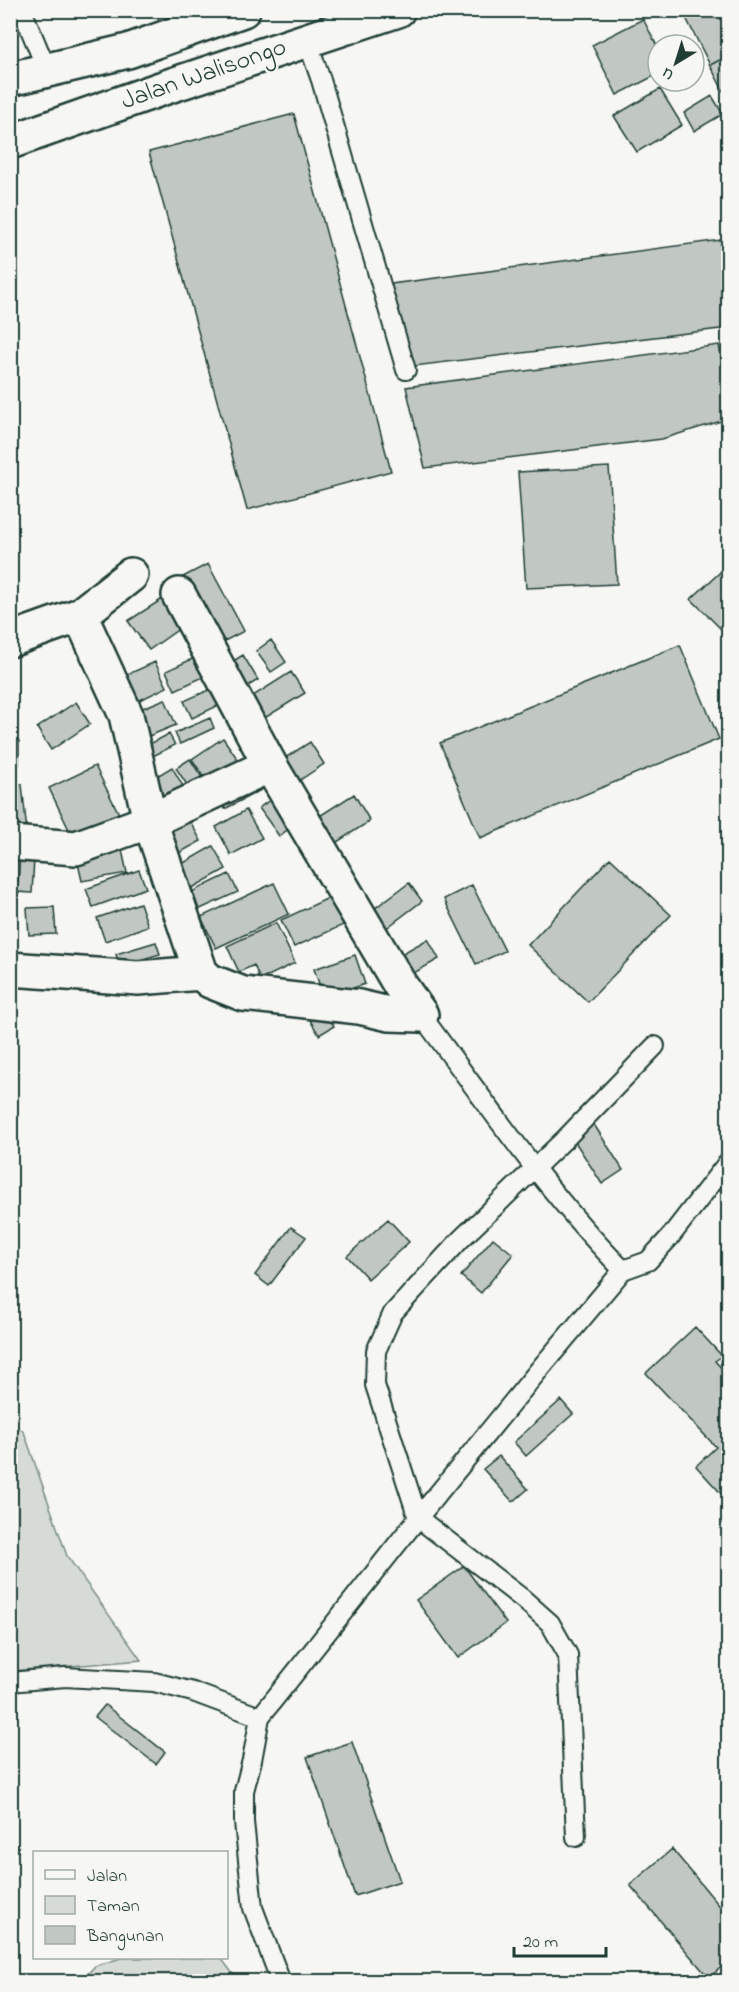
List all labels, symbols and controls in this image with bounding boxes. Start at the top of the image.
street label: Jalan Walisongo [116,29,292,121]
north arrow [646,33,706,93]
text: U [657,61,679,86]
legend [33,1851,228,1959]
text: Jalan [87,1864,127,1890]
text: Taman [87,1894,140,1920]
scale bar [514,1920,606,1958]
text: Bangunan [86,1924,164,1951]
text: 20 m [523,1930,558,1956]

